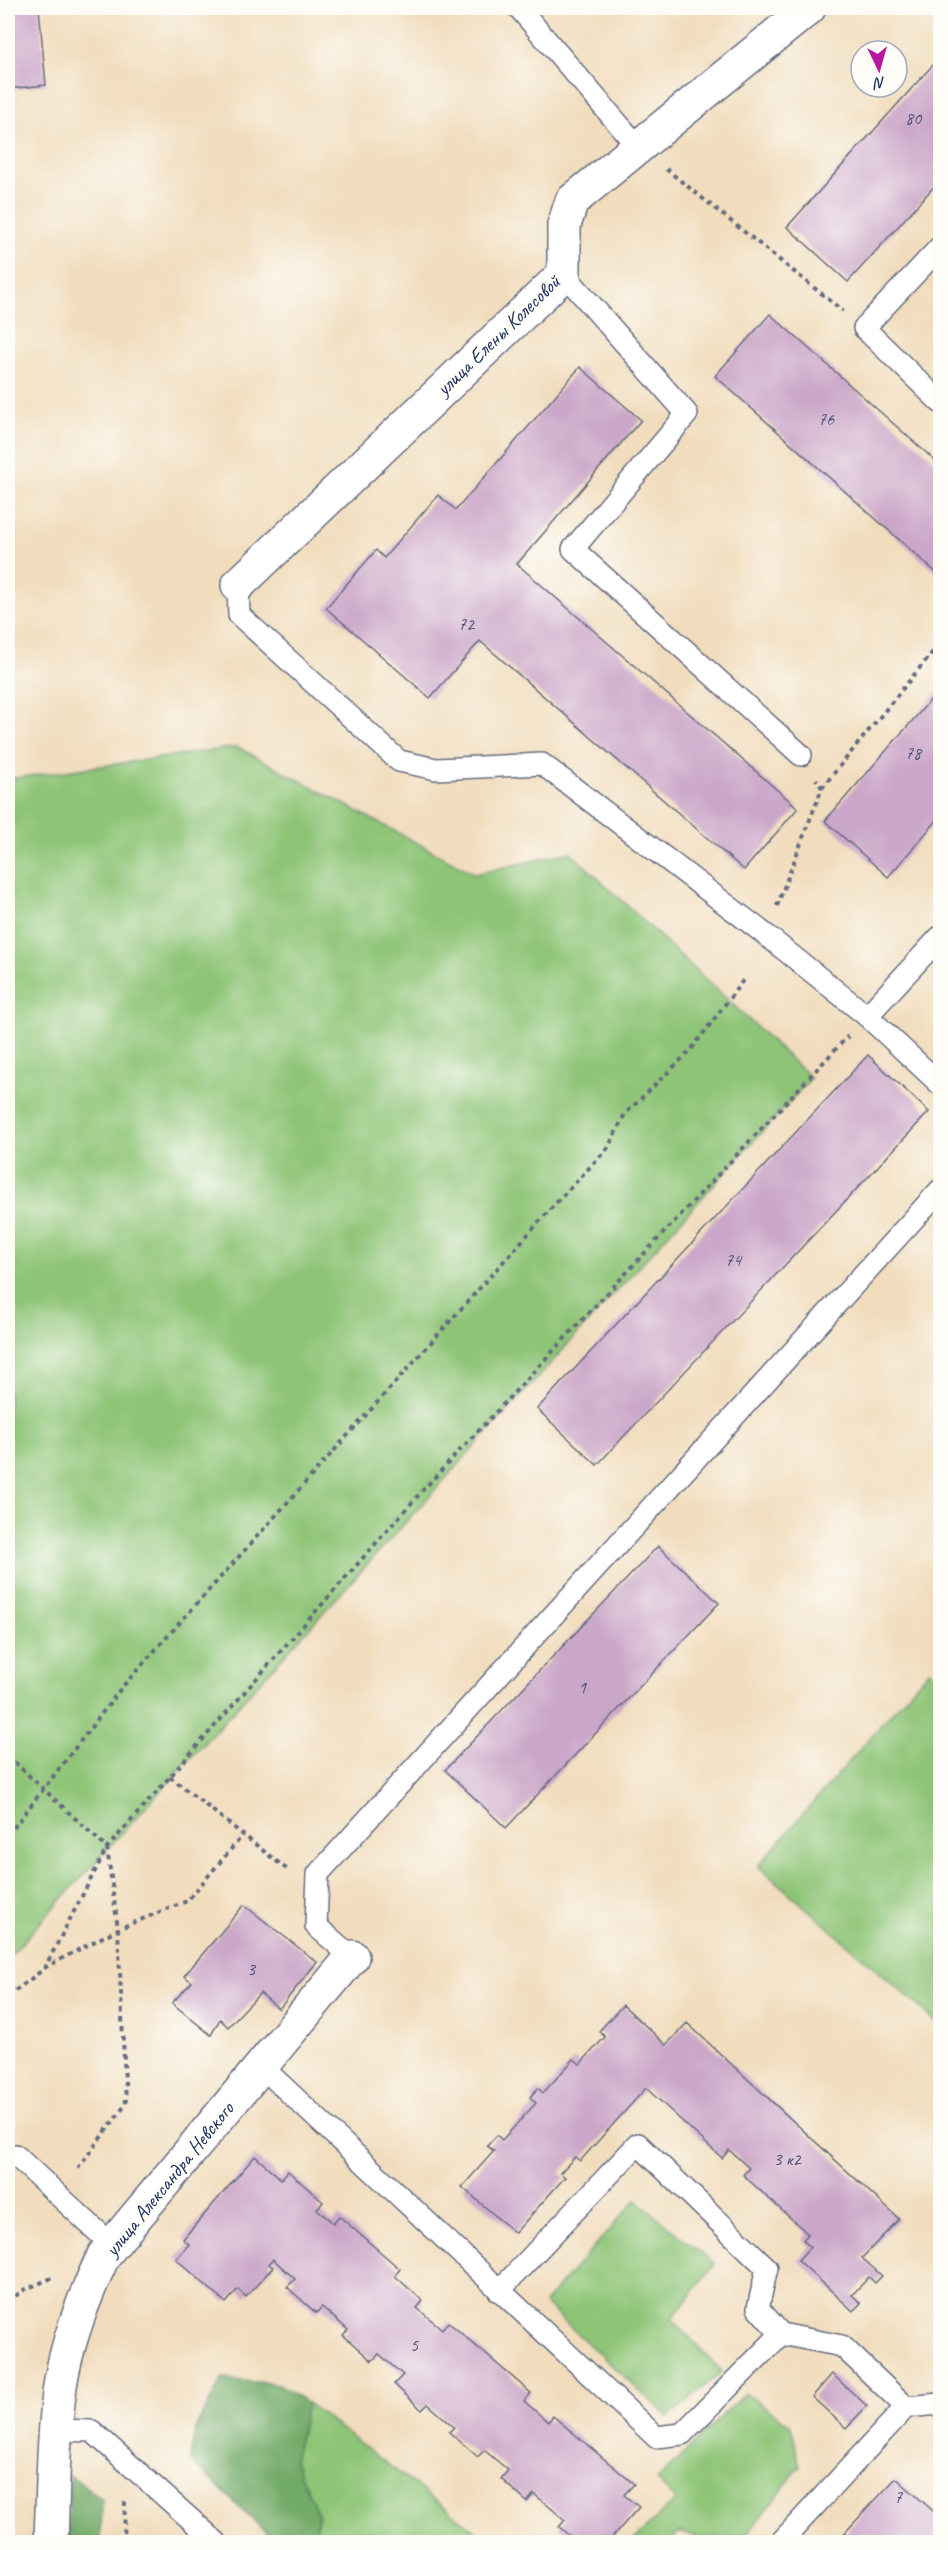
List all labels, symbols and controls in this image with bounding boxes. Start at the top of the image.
north arrow [849,39,909,99]
text: N [871,73,886,94]
house number: 80 [905,107,923,129]
street label: улица Елены Колесовой [429,268,567,402]
house number: 76 [818,408,835,430]
house number: 72 [458,613,476,635]
house number: 78 [905,742,923,764]
house number: 74 [725,1249,743,1271]
house number: 1 [578,1676,587,1698]
house number: 3 [247,1958,257,1980]
street label: улица Александра Невского [97,2095,240,2263]
house number: 3 к2 [773,2148,802,2170]
house number: 5 [410,2334,419,2356]
house number: 7 [894,2486,903,2508]

